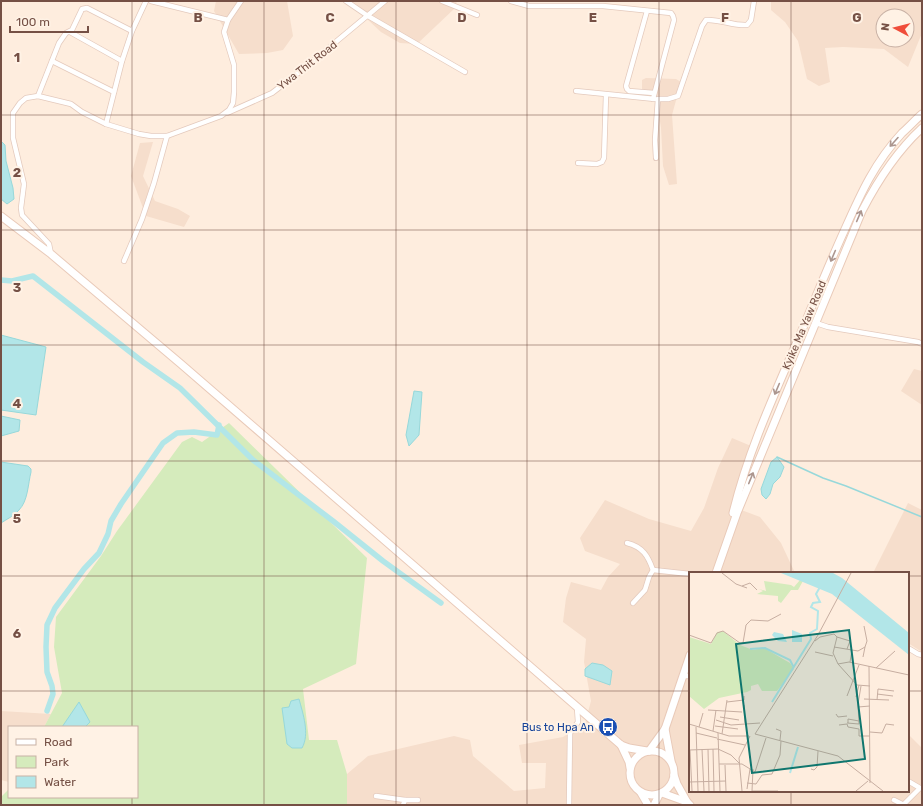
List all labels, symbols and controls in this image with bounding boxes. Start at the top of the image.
scale bar [10,8,88,34]
north arrow [875,8,915,48]
text: B [193,10,203,25]
text: C [325,10,335,25]
text: D [457,10,467,25]
text: E [589,10,597,25]
text: F [721,10,729,25]
text: G [852,10,862,25]
text: 100 m [16,15,50,29]
text: N [879,22,893,32]
street label: Ywa Thit Road [275,38,340,93]
text: 1 [14,50,20,65]
one-way arrow [890,137,899,147]
text: 2 [13,165,21,180]
one-way arrow [856,210,864,222]
one-way arrow [828,249,836,261]
street label: Kyike Ma Yaw Road [780,279,829,372]
text: 3 [13,280,22,295]
one-way arrow [773,382,781,394]
text: 4 [13,396,22,411]
one-way arrow [748,473,755,485]
text: 5 [13,511,21,526]
inset map [689,572,909,792]
text: 6 [13,626,22,641]
bus stop icon: Bus to Hpa An [597,716,619,738]
place label: Bus to Hpa An [522,721,594,734]
legend [8,726,138,798]
text: Road [44,735,72,749]
text: Park [44,755,70,769]
text: Water [44,775,76,789]

